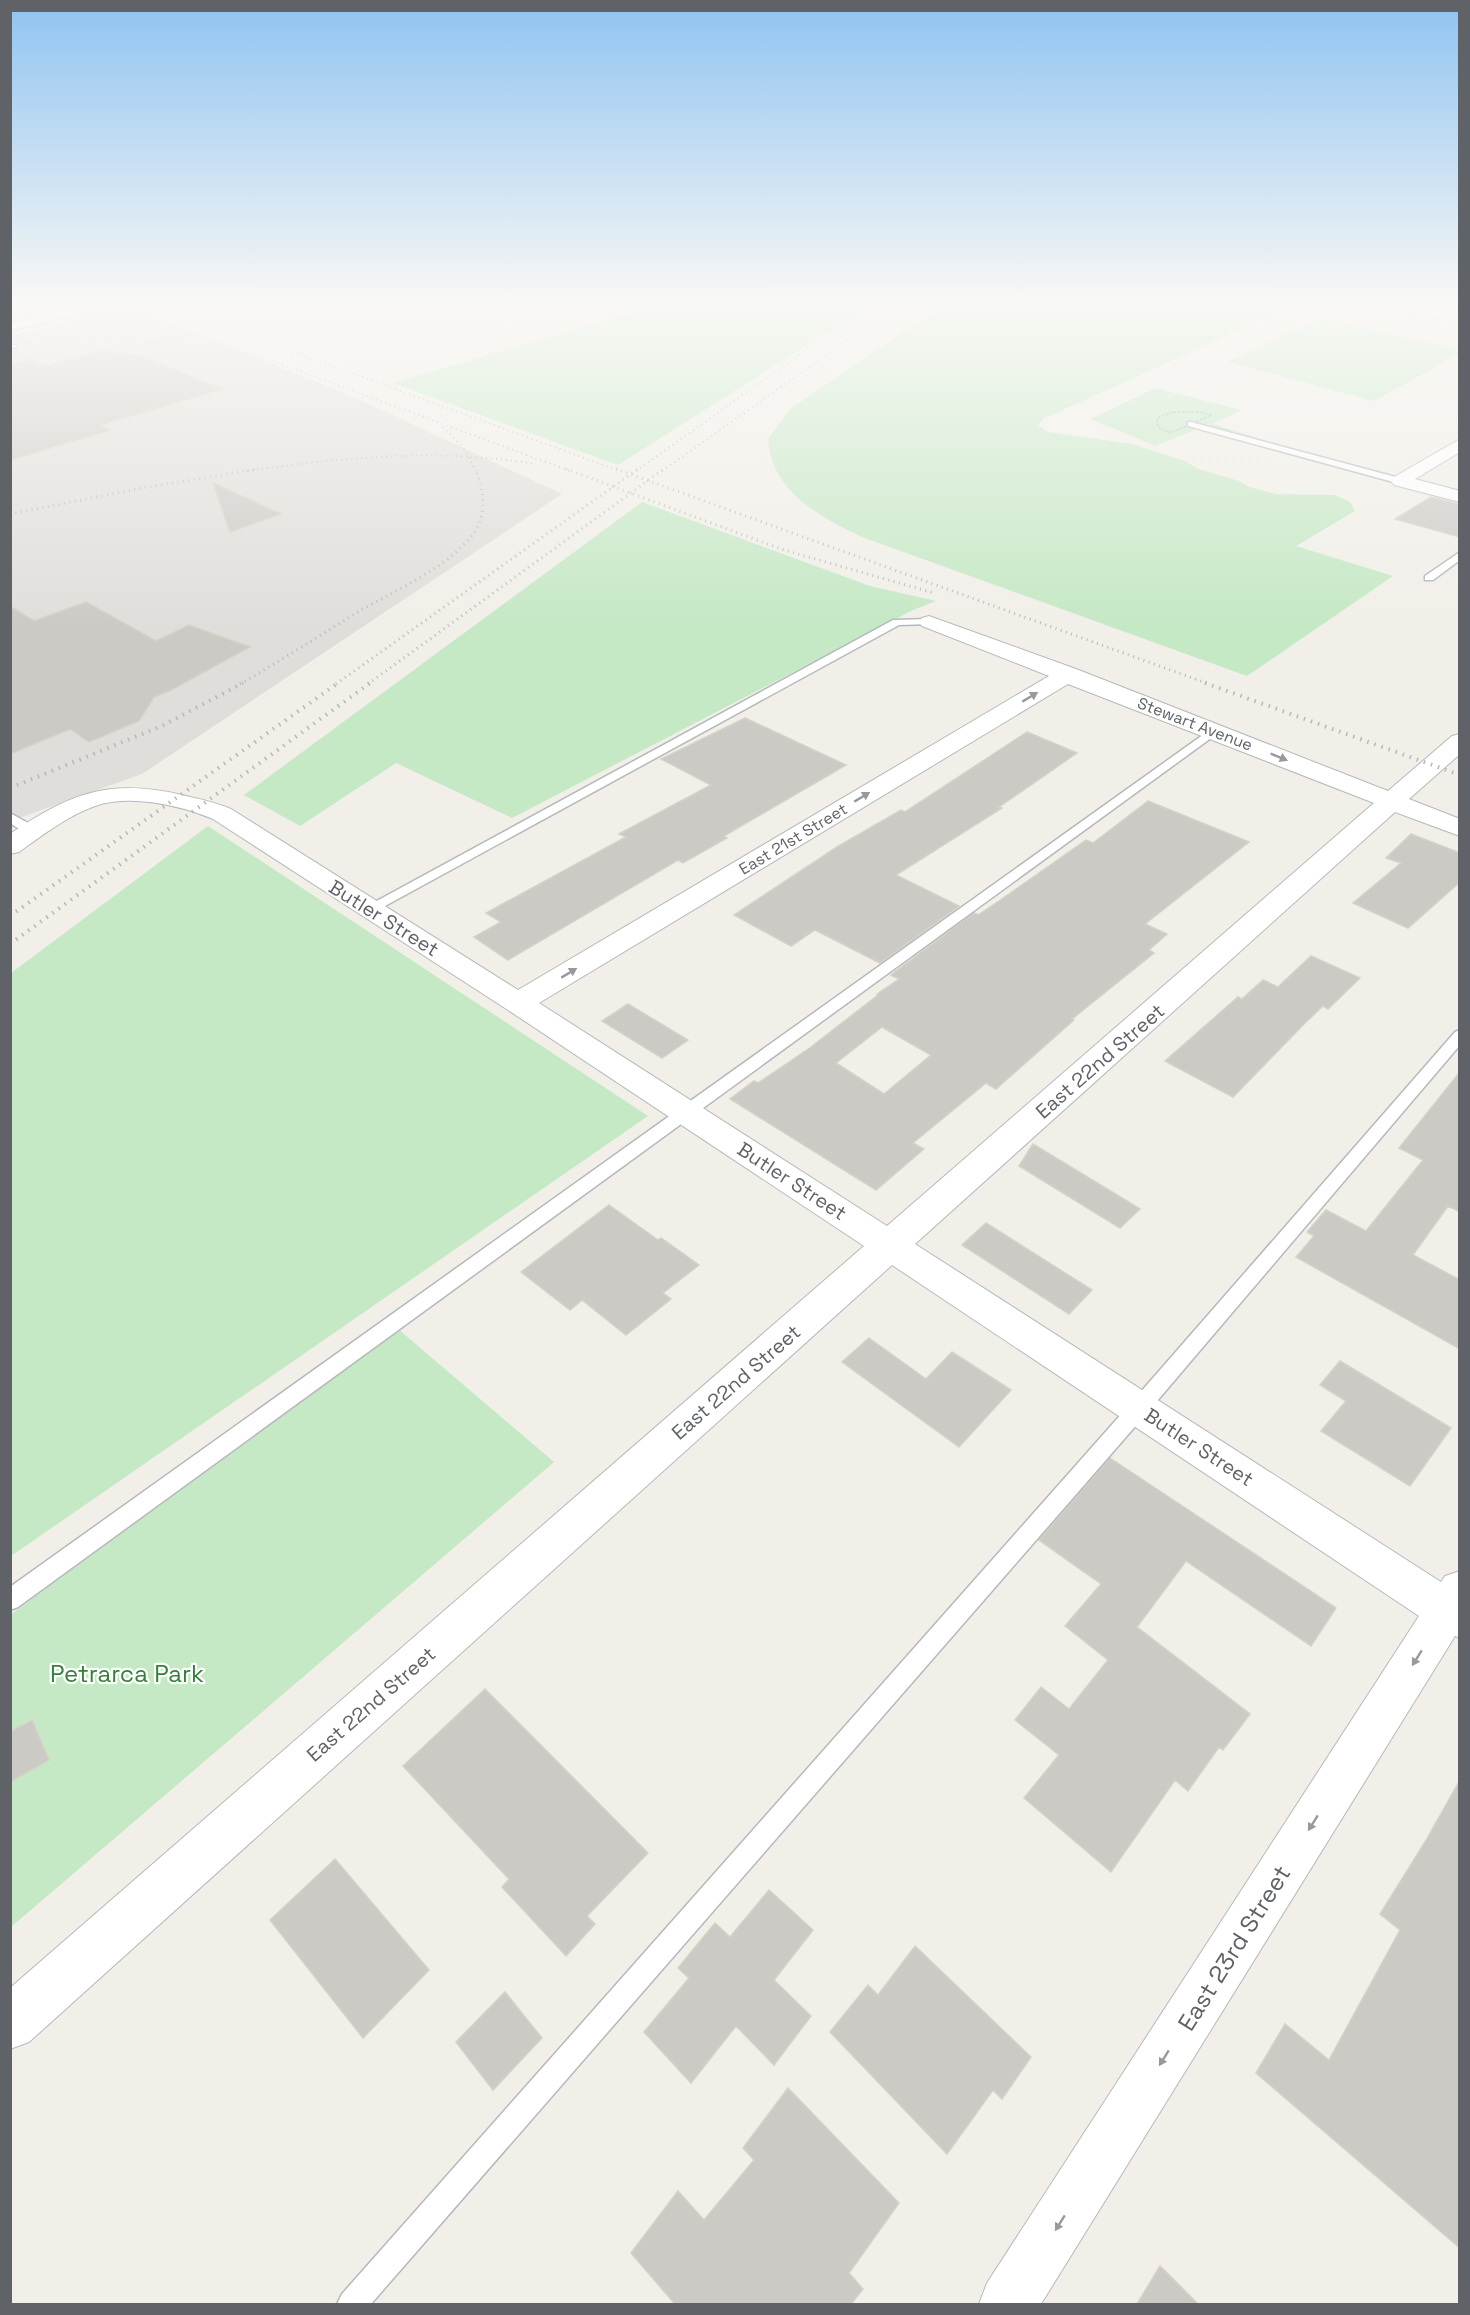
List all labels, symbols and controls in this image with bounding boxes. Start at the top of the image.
one-way arrow [1022,692,1038,703]
street label: Stewart Avenue [1134,692,1256,756]
one-way arrow [1270,752,1288,762]
one-way arrow [854,792,870,803]
street label: East 21st Street [735,798,851,880]
street label: Butler Street [324,874,444,962]
one-way arrow [561,967,577,978]
street label: East 22nd Street [1030,998,1170,1124]
street label: Butler Street [732,1136,852,1226]
street label: East 22nd Street [666,1319,806,1445]
street label: Butler Street [1139,1402,1259,1492]
street label: East 22nd Street [301,1641,441,1767]
one-way arrow [1412,1650,1423,1666]
park label: Petrarca Park [50,1658,204,1689]
one-way arrow [1308,1815,1319,1831]
street label: East 23rd Street [1171,1860,1297,2036]
one-way arrow [1158,2050,1170,2066]
one-way arrow [1054,2215,1065,2231]

